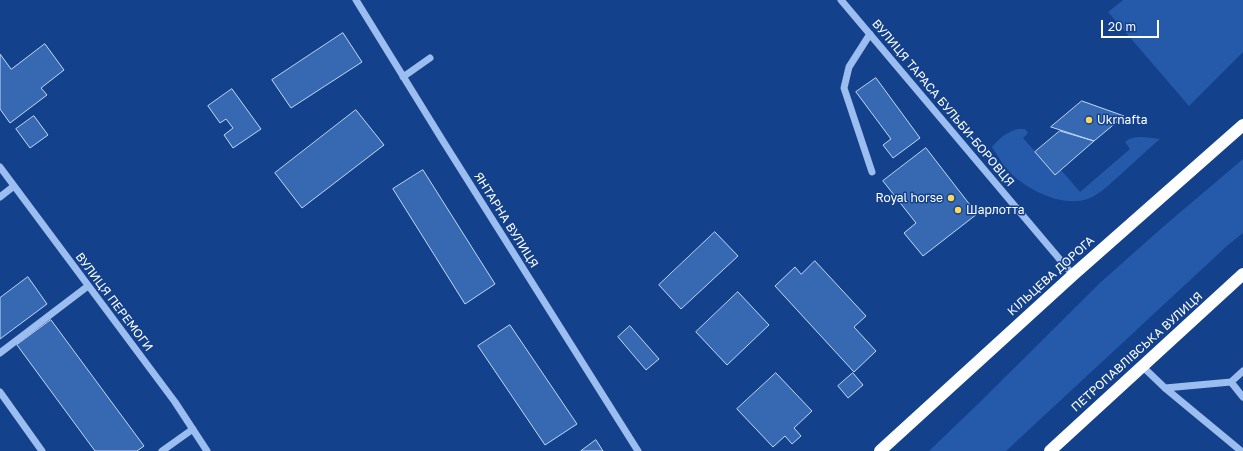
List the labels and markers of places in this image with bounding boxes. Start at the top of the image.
place label: Ukrnafta [1097,113,1147,127]
marker: Ukrnafta [1084,115,1094,125]
place label: Royal horse [875,191,943,205]
marker: Royal horse [946,193,956,203]
place label: Шарлотта [966,203,1024,217]
marker: Шарлотта [953,205,963,215]

